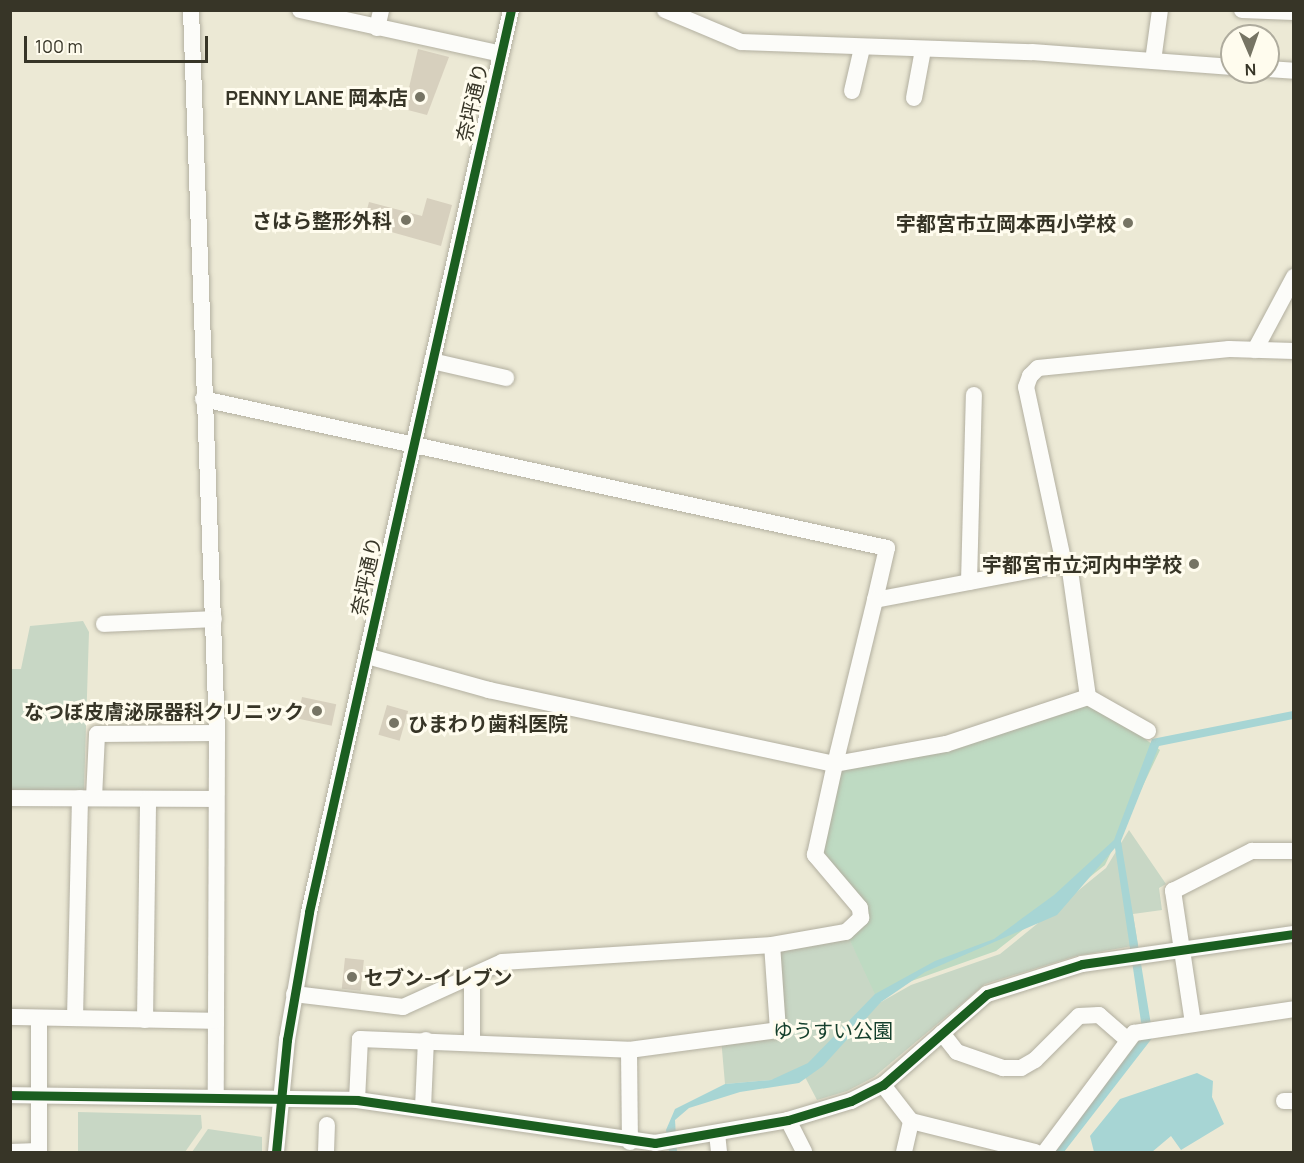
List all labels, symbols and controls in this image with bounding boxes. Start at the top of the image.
scale bar [27,24,212,62]
north arrow [1220,24,1280,84]
text: 100 m [35,34,83,58]
text: N [1244,59,1257,81]
street label: 奈坪通り [451,60,493,144]
place label: PENNY LANE 岡本店 [224,85,408,109]
marker: PENNY LANE 岡本店 [413,90,427,104]
place label: さはら整形外科 [252,208,392,232]
marker: さはら整形外科 [397,211,415,229]
place label: 宇都宮市立岡本西小学校 [896,211,1116,235]
marker: 宇都宮市立岡本西小学校 [1121,216,1135,230]
street label: 奈坪通り [346,534,386,618]
place label: 宇都宮市立河内中学校 [982,552,1182,576]
marker: 宇都宮市立河内中学校 [1187,557,1201,571]
place label: なつぼ皮膚泌尿器科クリニック [24,699,304,723]
marker: なつぼ皮膚泌尿器科クリニック [308,702,326,720]
place label: ひまわり歯科医院 [408,711,568,735]
marker: ひまわり歯科医院 [385,714,403,732]
place label: セブン-イレブン [364,965,512,989]
marker: セブン-イレブン [345,970,359,984]
park label: ゆうすい公園 [773,1018,893,1042]

